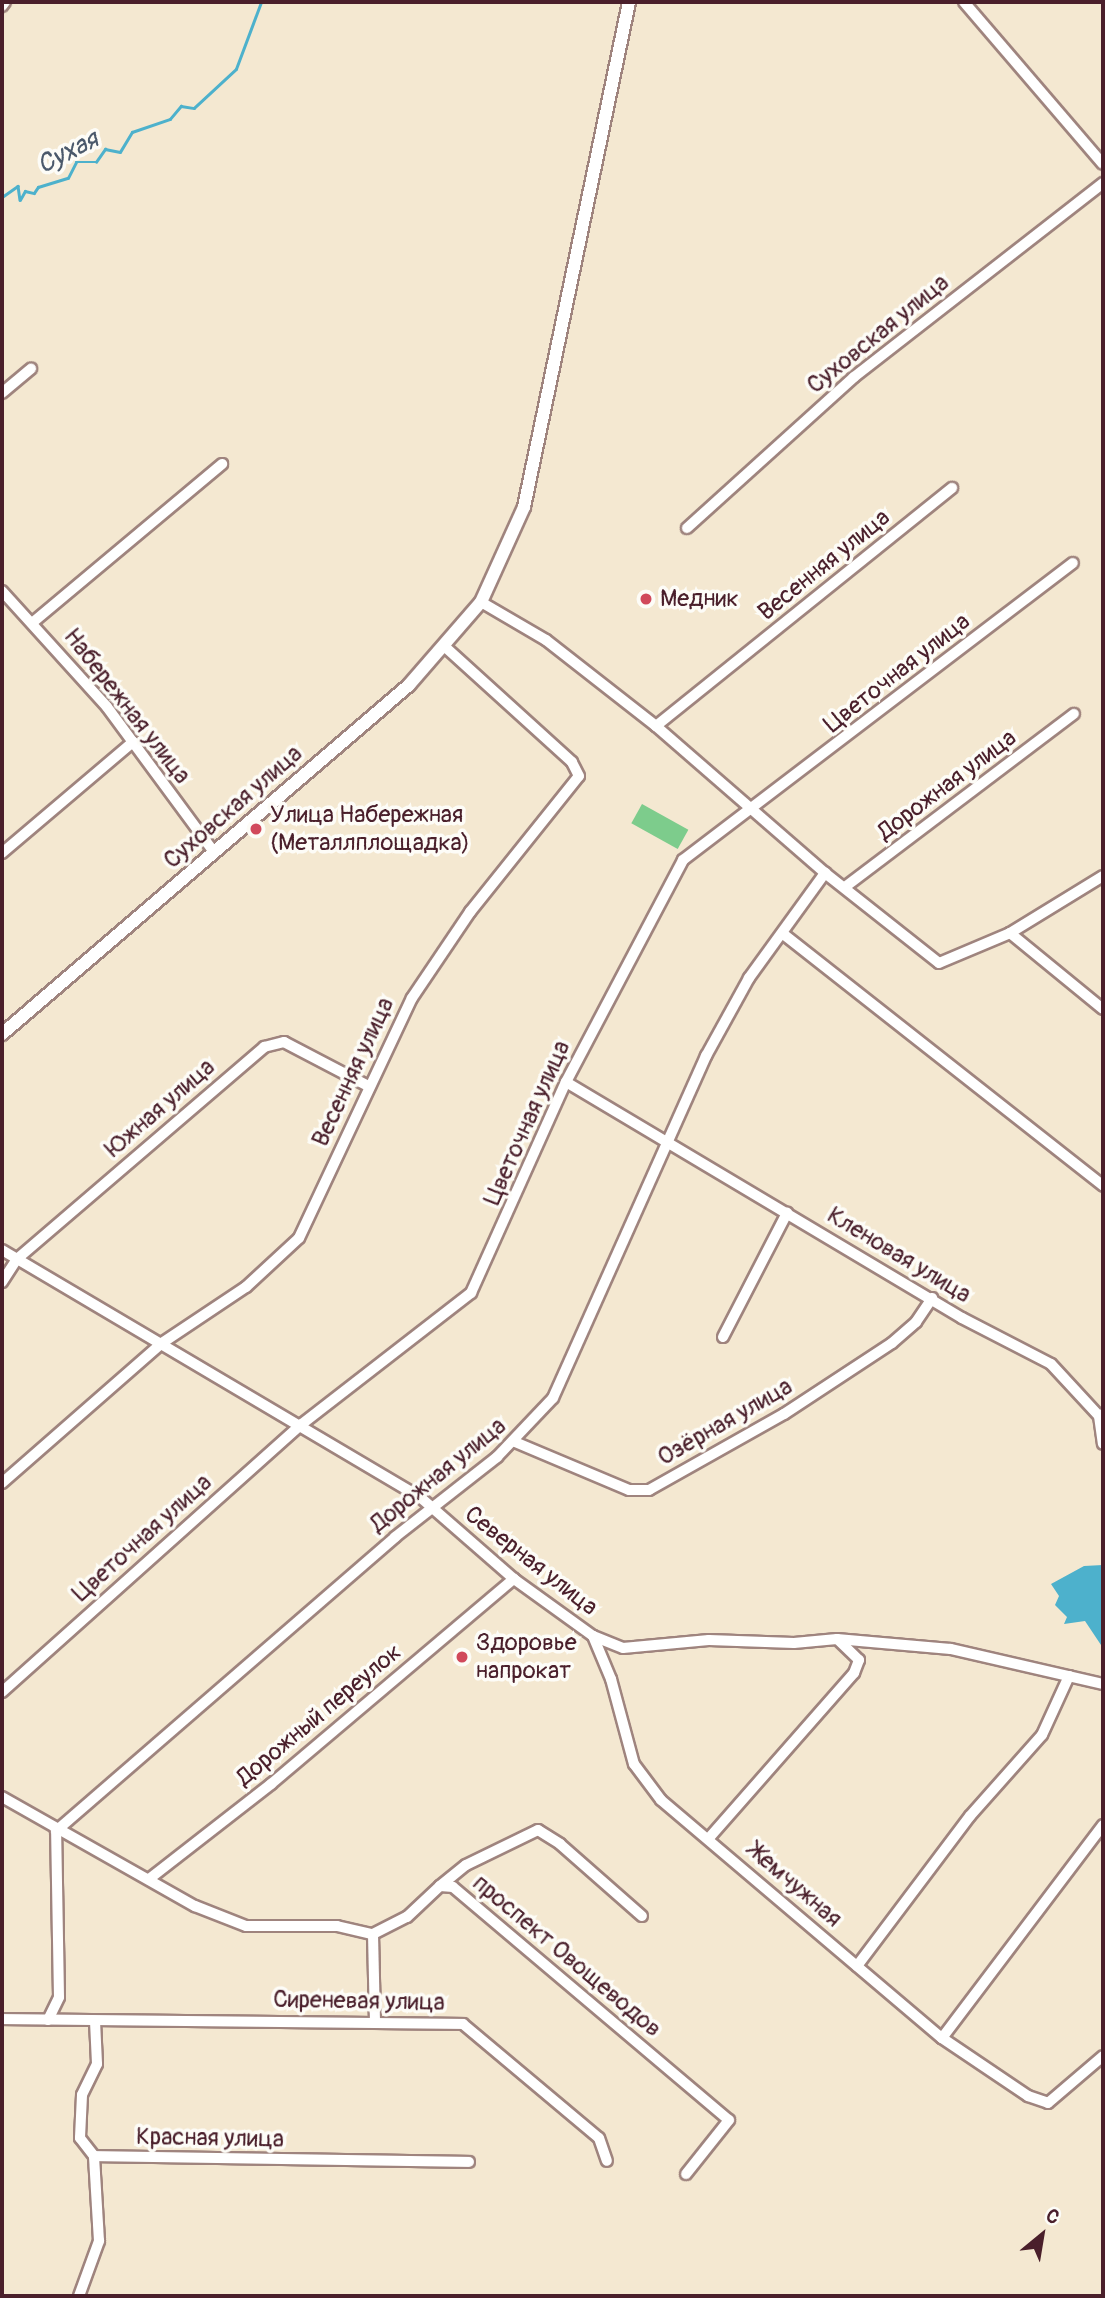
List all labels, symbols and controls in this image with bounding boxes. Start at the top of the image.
water label: Сухая [32,124,104,182]
street label: Суховская улица [801,268,955,400]
street label: Весенняя улица [752,503,896,627]
place label: Медник [660,585,739,613]
marker: Медник [638,591,654,607]
street label: Цветочная улица [818,607,976,739]
street label: Набережная улица [57,623,197,789]
street label: Дорожная улица [872,723,1022,847]
street label: Суховская улица [158,739,308,875]
place label: Улица Набережная (Металлплощадка) [270,801,470,857]
marker: Улица Набережная (Металлплощадка) [248,821,264,837]
street label: Весенняя улица [306,993,400,1151]
street label: Цветочная улица [478,1036,576,1210]
street label: Южная улица [99,1053,221,1163]
street label: Кленовая улица [822,1201,976,1309]
street label: Озёрная улица [653,1372,797,1472]
street label: Дорожная улица [364,1411,512,1539]
street label: Цветочная улица [67,1468,217,1608]
street label: Северная улица [459,1500,603,1622]
place label: Здоровье напрокат [476,1629,577,1685]
street label: Дорожный переулок [231,1638,407,1792]
marker: Здоровье напрокат [454,1649,470,1665]
street label: Жемчужная [742,1837,848,1933]
street label: проспект Овощеводов [467,1869,667,2043]
street label: Сиреневая улица [273,1985,445,2017]
street label: Красная улица [136,2122,284,2154]
north arrow [1007,2200,1077,2270]
text: С [1041,2203,1064,2230]

